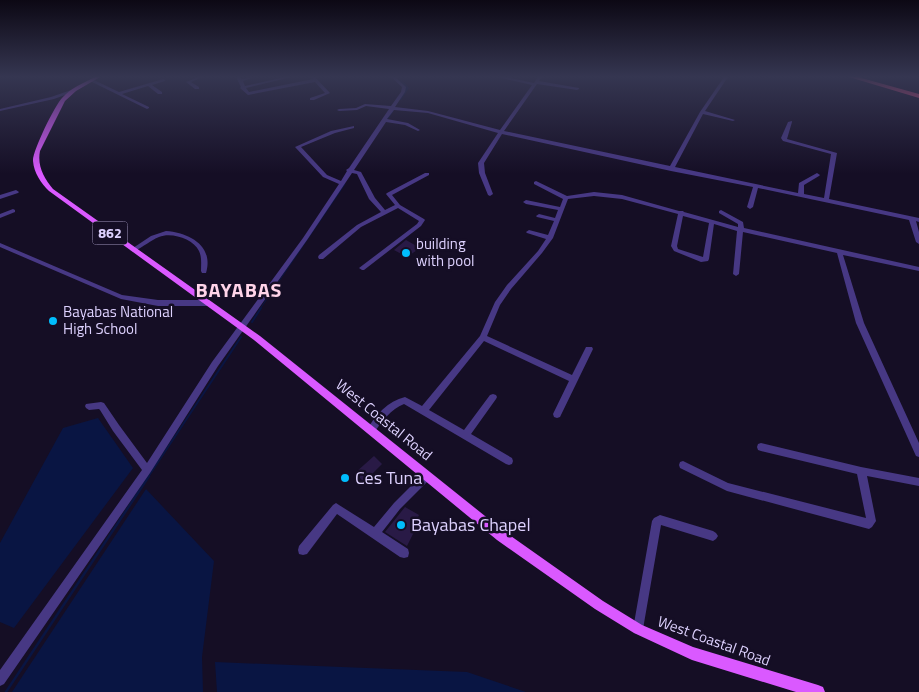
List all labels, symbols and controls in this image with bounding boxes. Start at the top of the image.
road number: 862 [92,222,128,244]
place label: building with pool [416,232,475,272]
marker: building with pool [400,247,412,259]
district label: BAYABAS [196,274,282,305]
place label: Bayabas National High School [63,300,173,340]
marker: Bayabas National High School [47,315,59,327]
street label: West Coastal Road [331,373,438,466]
place label: Ces Tuna [355,464,422,491]
marker: Ces Tuna [339,472,351,484]
place label: Bayabas Chapel [411,511,531,538]
marker: Bayabas Chapel [395,519,407,531]
street label: West Coastal Road [655,609,774,672]

